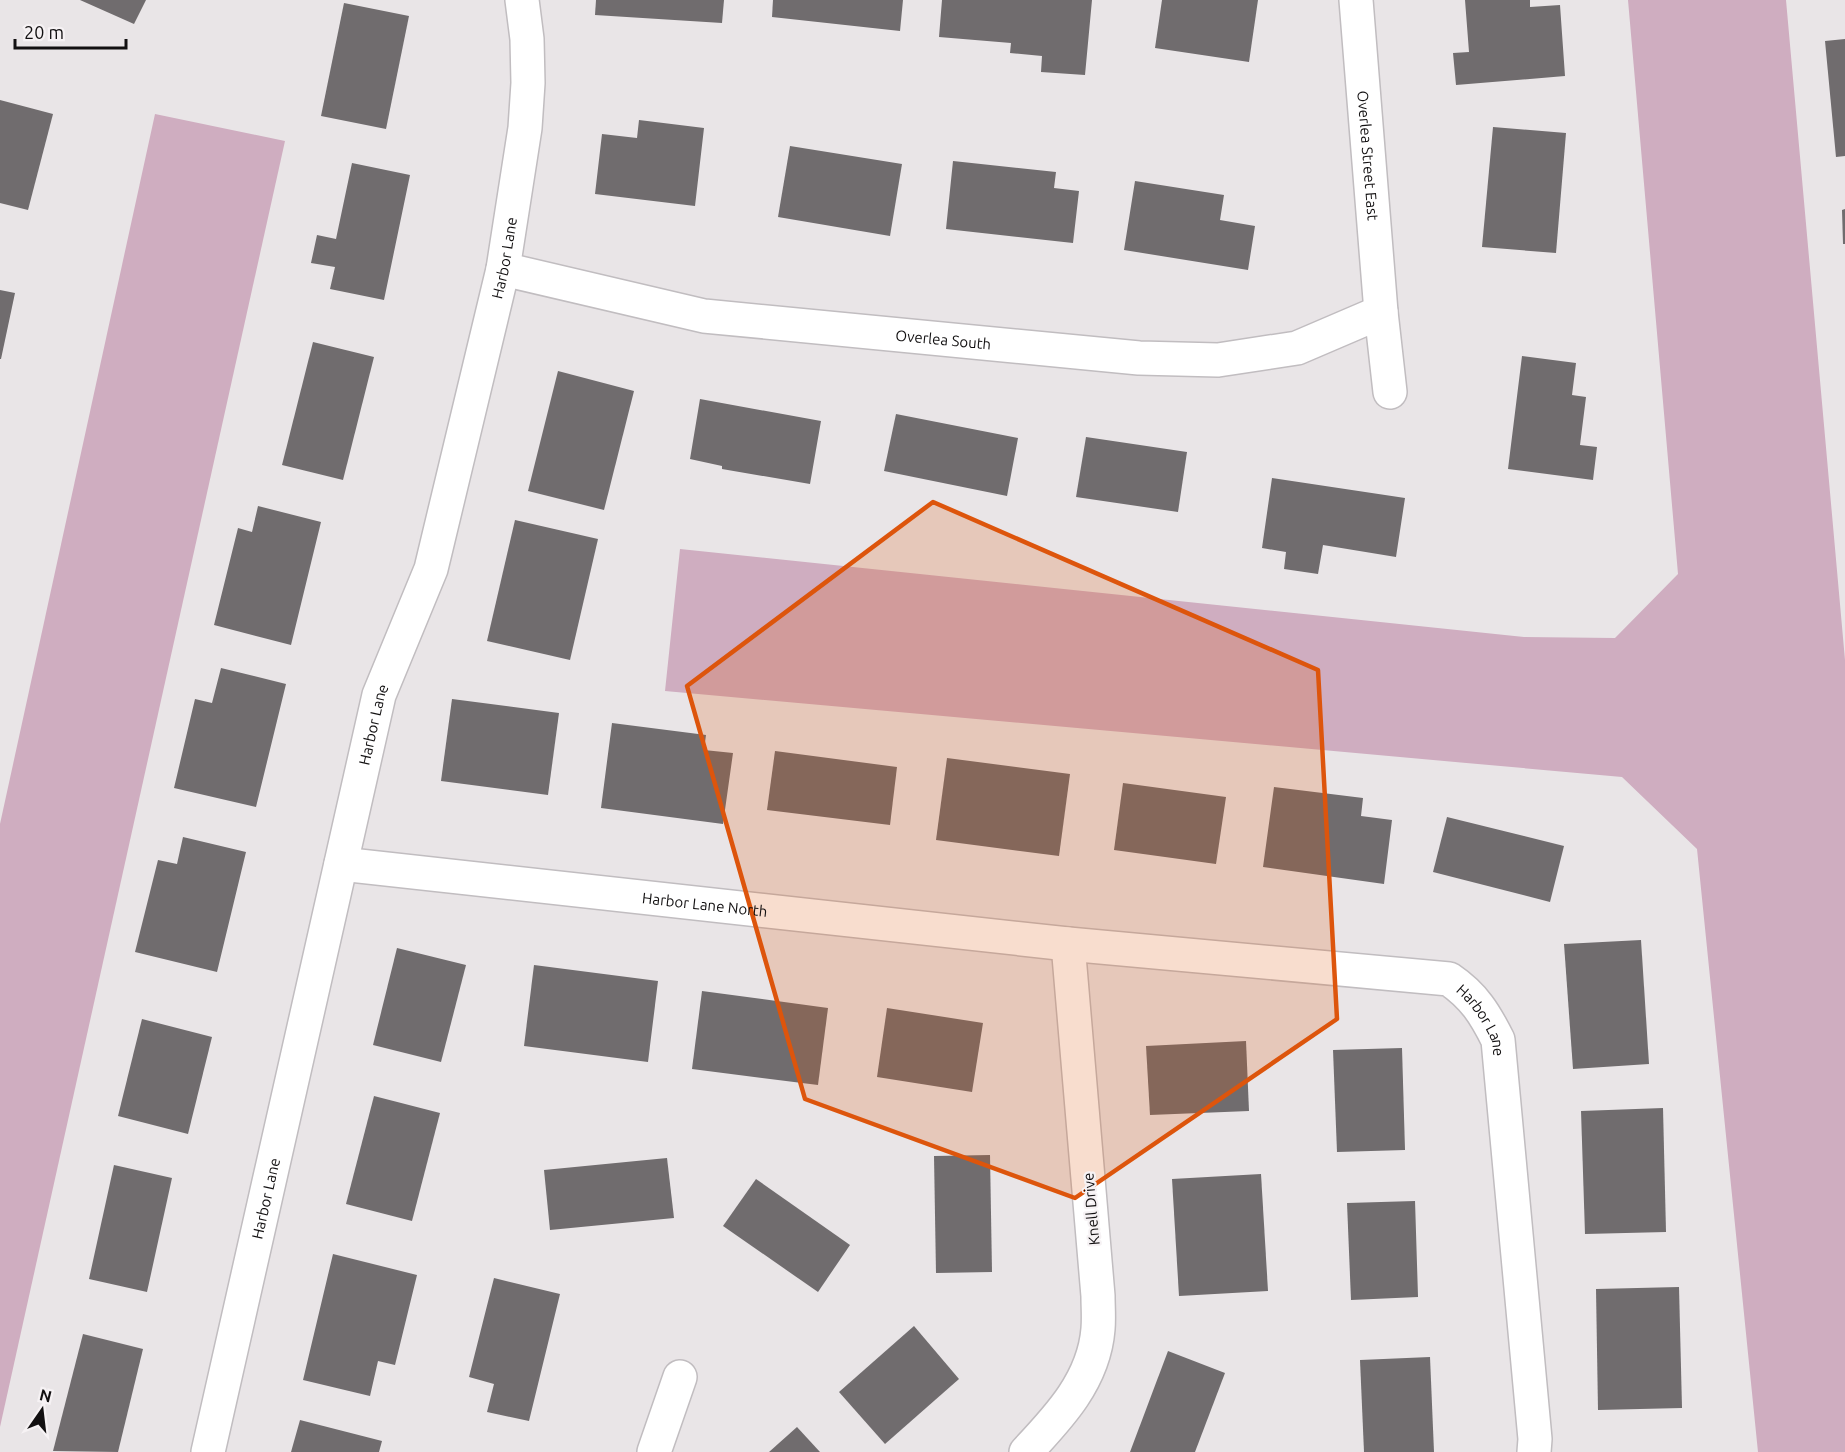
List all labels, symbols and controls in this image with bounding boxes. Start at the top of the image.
scale bar [15,12,126,50]
text: 20 m [24,22,64,42]
street label: Overlea Street East [1355,90,1382,221]
street label: Harbor Lane [488,216,519,300]
street label: Overlea South [895,326,992,352]
street label: Harbor Lane [355,681,391,767]
street label: Harbor Lane North [641,889,768,919]
street label: Harbor Lane [1454,980,1508,1057]
street label: Harbor Lane [248,1156,283,1241]
street label: Knell Drive [1079,1172,1103,1246]
north arrow [12,1380,72,1440]
text: N [38,1385,54,1406]

